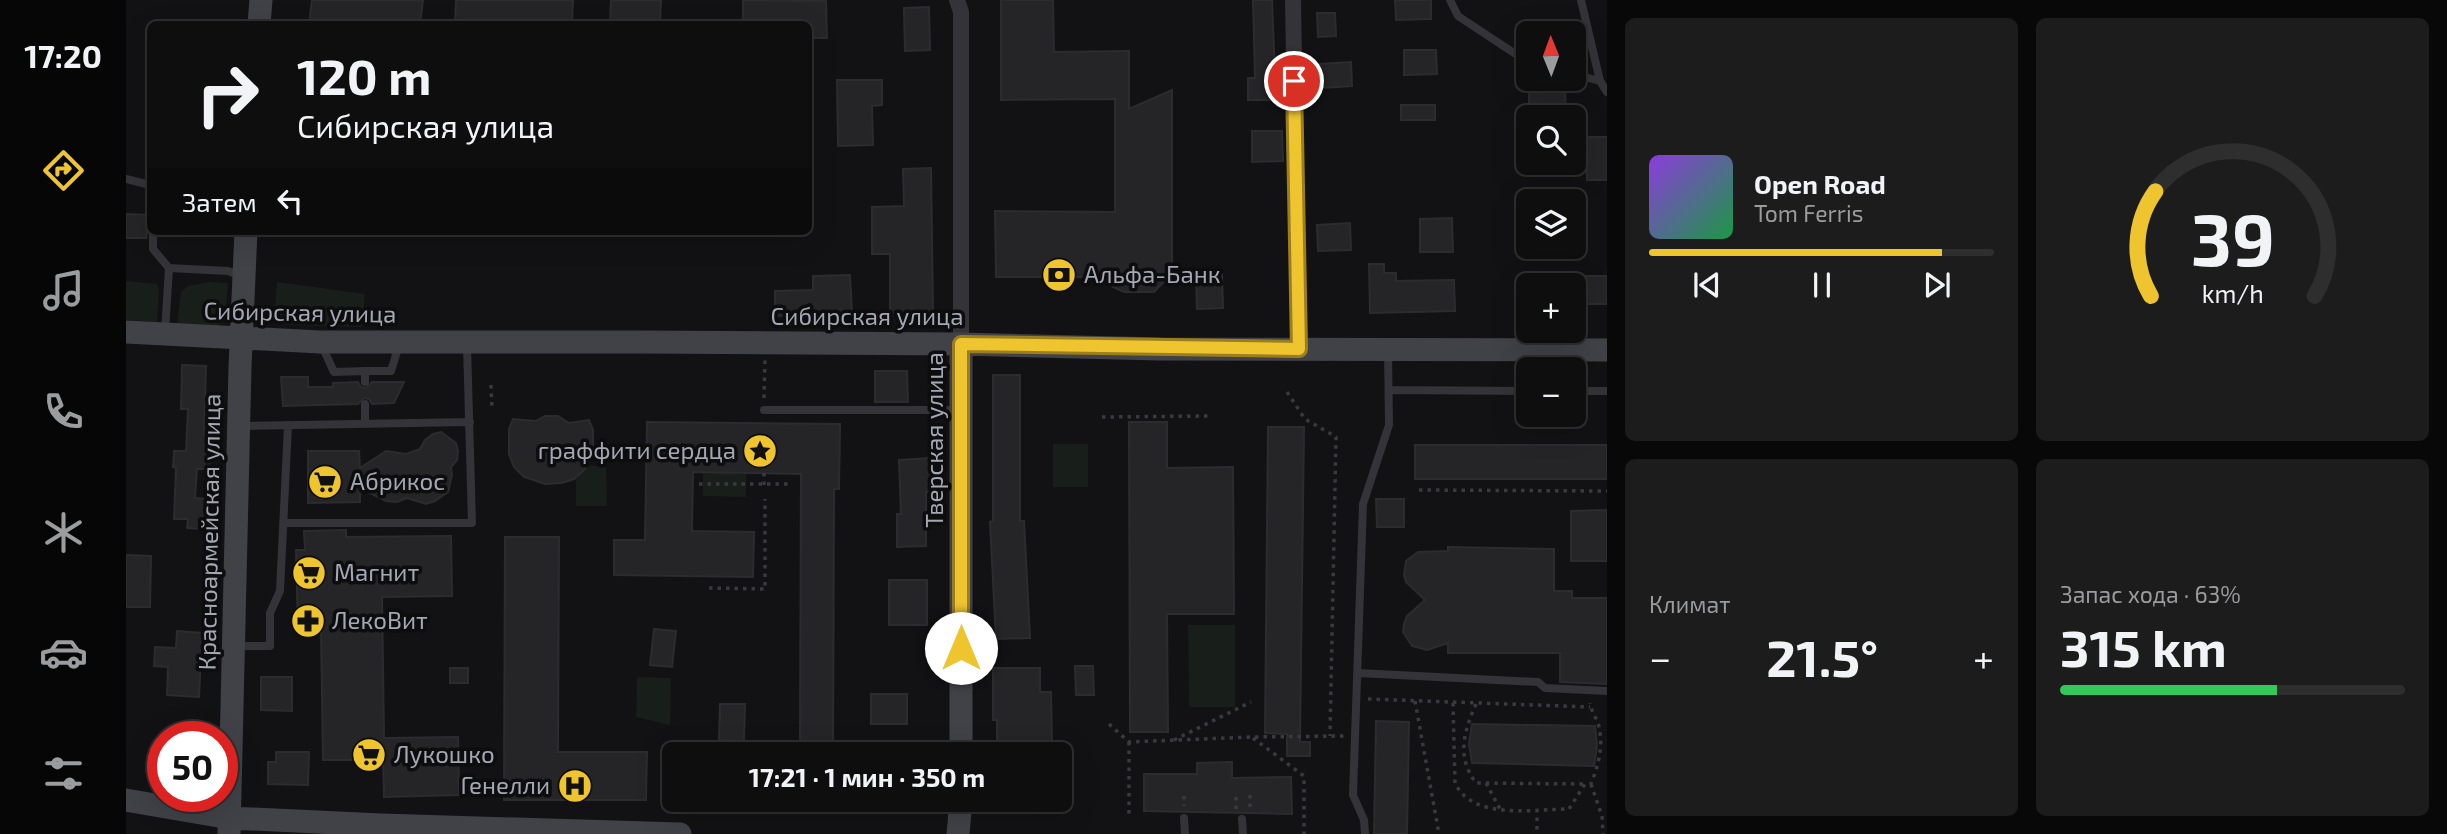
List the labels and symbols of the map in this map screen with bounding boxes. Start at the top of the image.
north arrow [1516,21,1586,91]
pin [1264,51,1324,111]
bank icon: Альфа-Банк [1040,256,1078,294]
place label: Альфа-Банк [1084,259,1221,288]
street label: Сибирская улица [203,295,397,329]
street label: Сибирская улица [771,301,963,331]
street label: Тверская улица [919,352,949,528]
street label: Красноармейская улица [192,393,226,671]
place icon: граффити сердца [741,432,779,470]
place label: граффити сердца [538,435,736,464]
supermarket icon: Абрикос [306,463,344,501]
place label: Абрикос [350,466,445,495]
supermarket icon: Магнит [290,554,328,592]
place label: Магнит [334,557,419,586]
pharmacy icon: ЛекоВит [289,602,327,640]
place label: ЛекоВит [332,605,428,634]
position arrow [924,611,998,685]
speed limit sign: 50 [147,721,238,812]
supermarket icon: Лукошко [350,736,388,774]
place label: Лукошко [394,739,495,769]
hospital icon: Генелли [556,767,594,805]
place label: Генелли [460,770,550,799]

